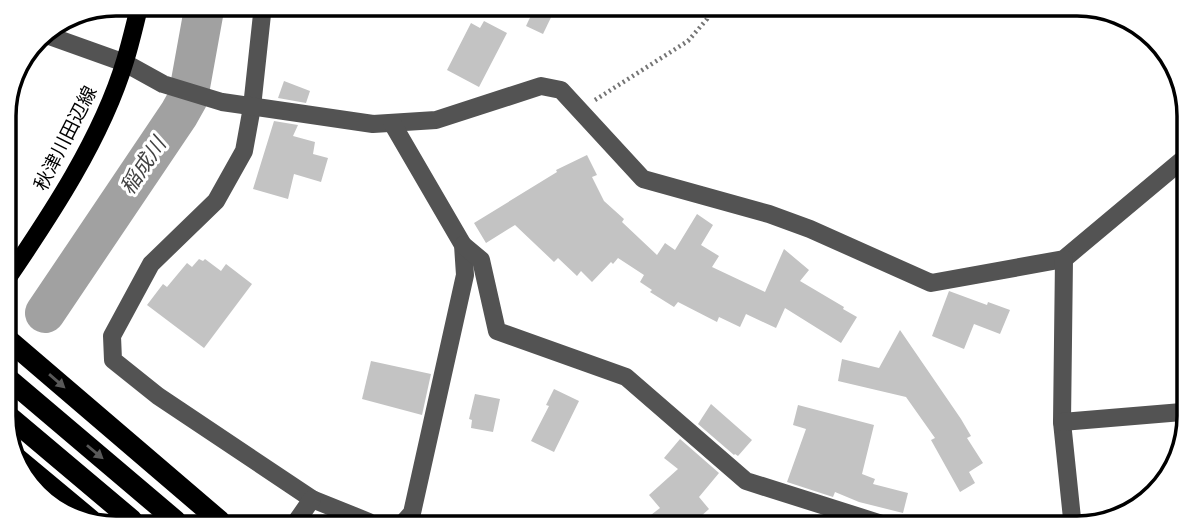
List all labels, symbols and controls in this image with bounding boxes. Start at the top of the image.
street label: 秋津川田辺線 [29,82,101,194]
water label: 稲成川 [115,131,172,199]
one-way arrow [48,373,66,389]
one-way arrow [86,444,103,459]

